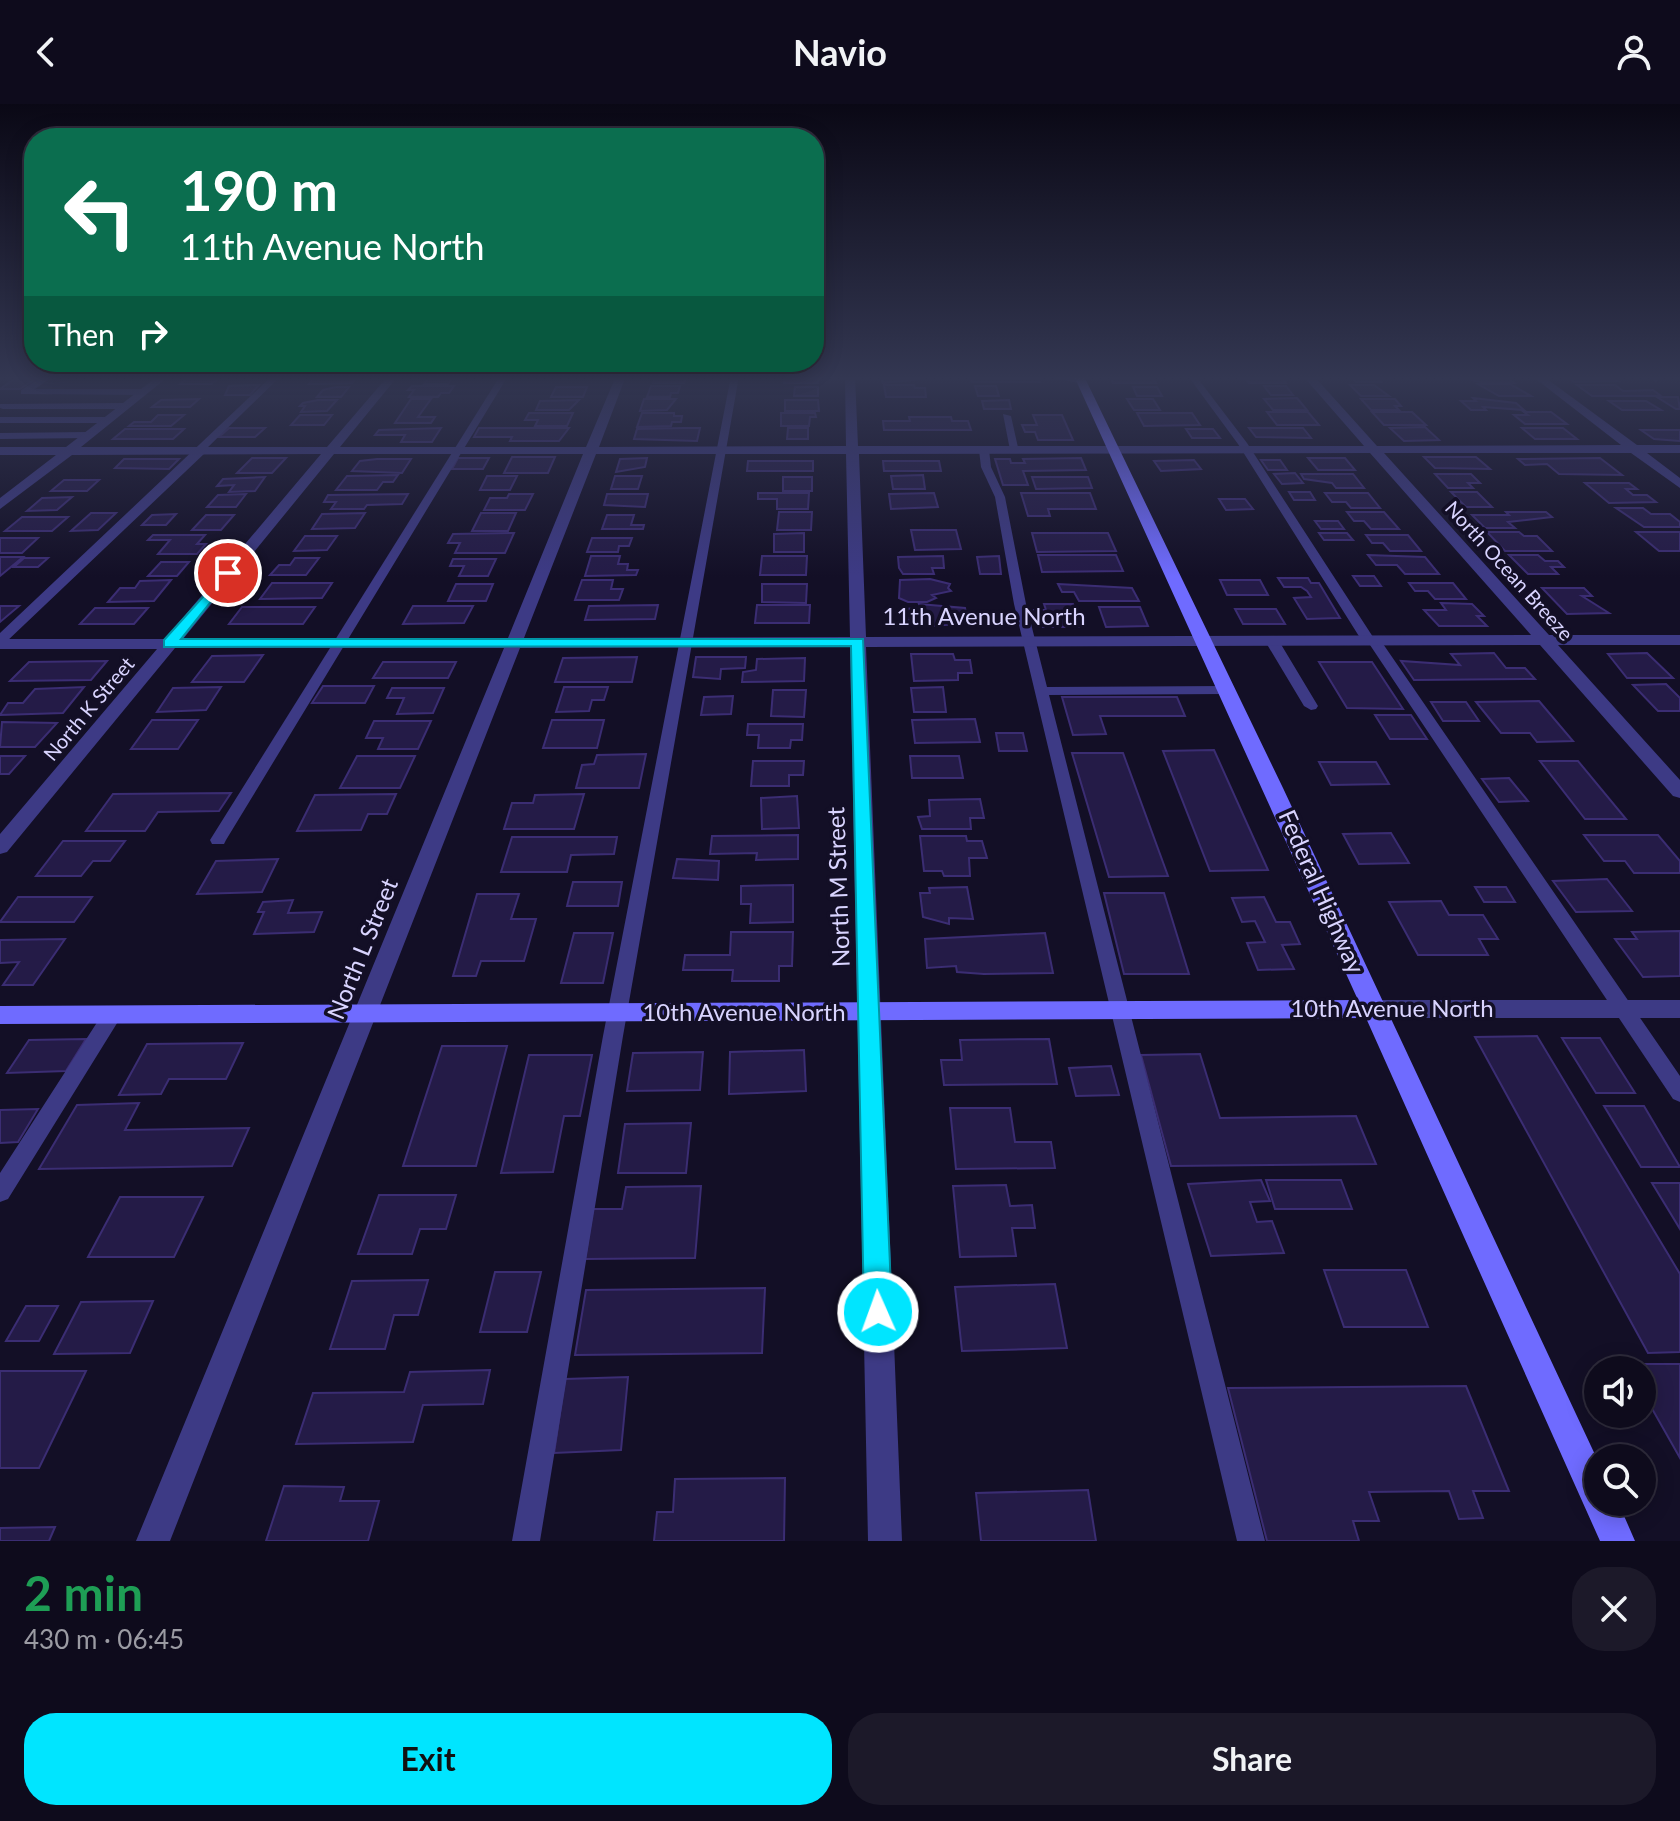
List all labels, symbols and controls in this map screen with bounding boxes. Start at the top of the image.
icon: back [24,30,68,74]
text: Navio [793,30,887,74]
icon: person [1612,30,1656,74]
text: 190 m [180,156,338,223]
icon: left [48,160,152,264]
text: 11th Avenue North [180,224,485,268]
icon: right [131,312,175,356]
text: Then [48,316,115,352]
street label: North Ocean Breeze [1441,496,1579,645]
pin [194,539,262,607]
icon: arrive [206,551,250,595]
street label: 11th Avenue North [882,601,1086,630]
street label: North K Street [38,652,139,765]
street label: Federal Highway [1273,805,1372,978]
street label: North M Street [820,806,855,968]
street label: North L Street [320,873,403,1023]
street label: 10th Avenue North [1290,993,1494,1022]
street label: 10th Avenue North [642,997,846,1026]
position arrow [836,1270,920,1354]
map controls [1584,1356,1656,1516]
button: sound [1584,1356,1656,1428]
button: search [1584,1444,1656,1516]
text: 2 min [24,1564,143,1621]
button: close [1572,1567,1656,1651]
text: 430 m · 06:45 [24,1623,184,1655]
button: Exit [24,1713,832,1805]
button: Share [848,1713,1656,1805]

